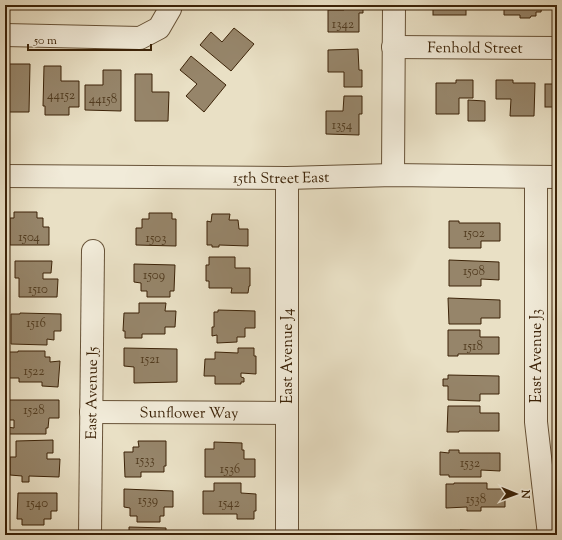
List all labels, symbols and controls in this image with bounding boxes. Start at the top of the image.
house number: 1342 [332,16,354,34]
scale bar [28,26,151,52]
text: 50 m [33,32,57,50]
street label: Fenhold Street [427,38,523,60]
house number: 44152 [47,87,75,105]
house number: 44158 [89,91,117,109]
house number: 1354 [332,117,353,135]
street label: 15th Street East [233,168,330,190]
house number: 1502 [463,225,485,243]
house number: 1504 [18,229,40,247]
house number: 1503 [146,230,167,248]
house number: 1508 [463,263,485,281]
house number: 1509 [143,267,165,285]
house number: 1510 [28,281,48,299]
street label: East Avenue J4 [278,308,299,404]
street label: East Avenue J3 [527,309,548,403]
house number: 1516 [26,315,46,333]
house number: 1518 [463,338,483,356]
street label: East Avenue J5 [82,346,104,440]
house number: 1521 [140,351,160,369]
house number: 1522 [23,363,45,381]
house number: 1528 [23,402,45,420]
street label: Sunflower Way [139,403,239,425]
house number: 1533 [135,452,155,470]
house number: 1532 [460,455,480,473]
house number: 1536 [220,461,240,479]
north arrow [496,474,536,514]
text: N [517,489,533,499]
house number: 1538 [466,491,486,509]
house number: 1539 [138,492,158,510]
house number: 1540 [26,495,48,513]
house number: 1542 [218,495,240,513]

